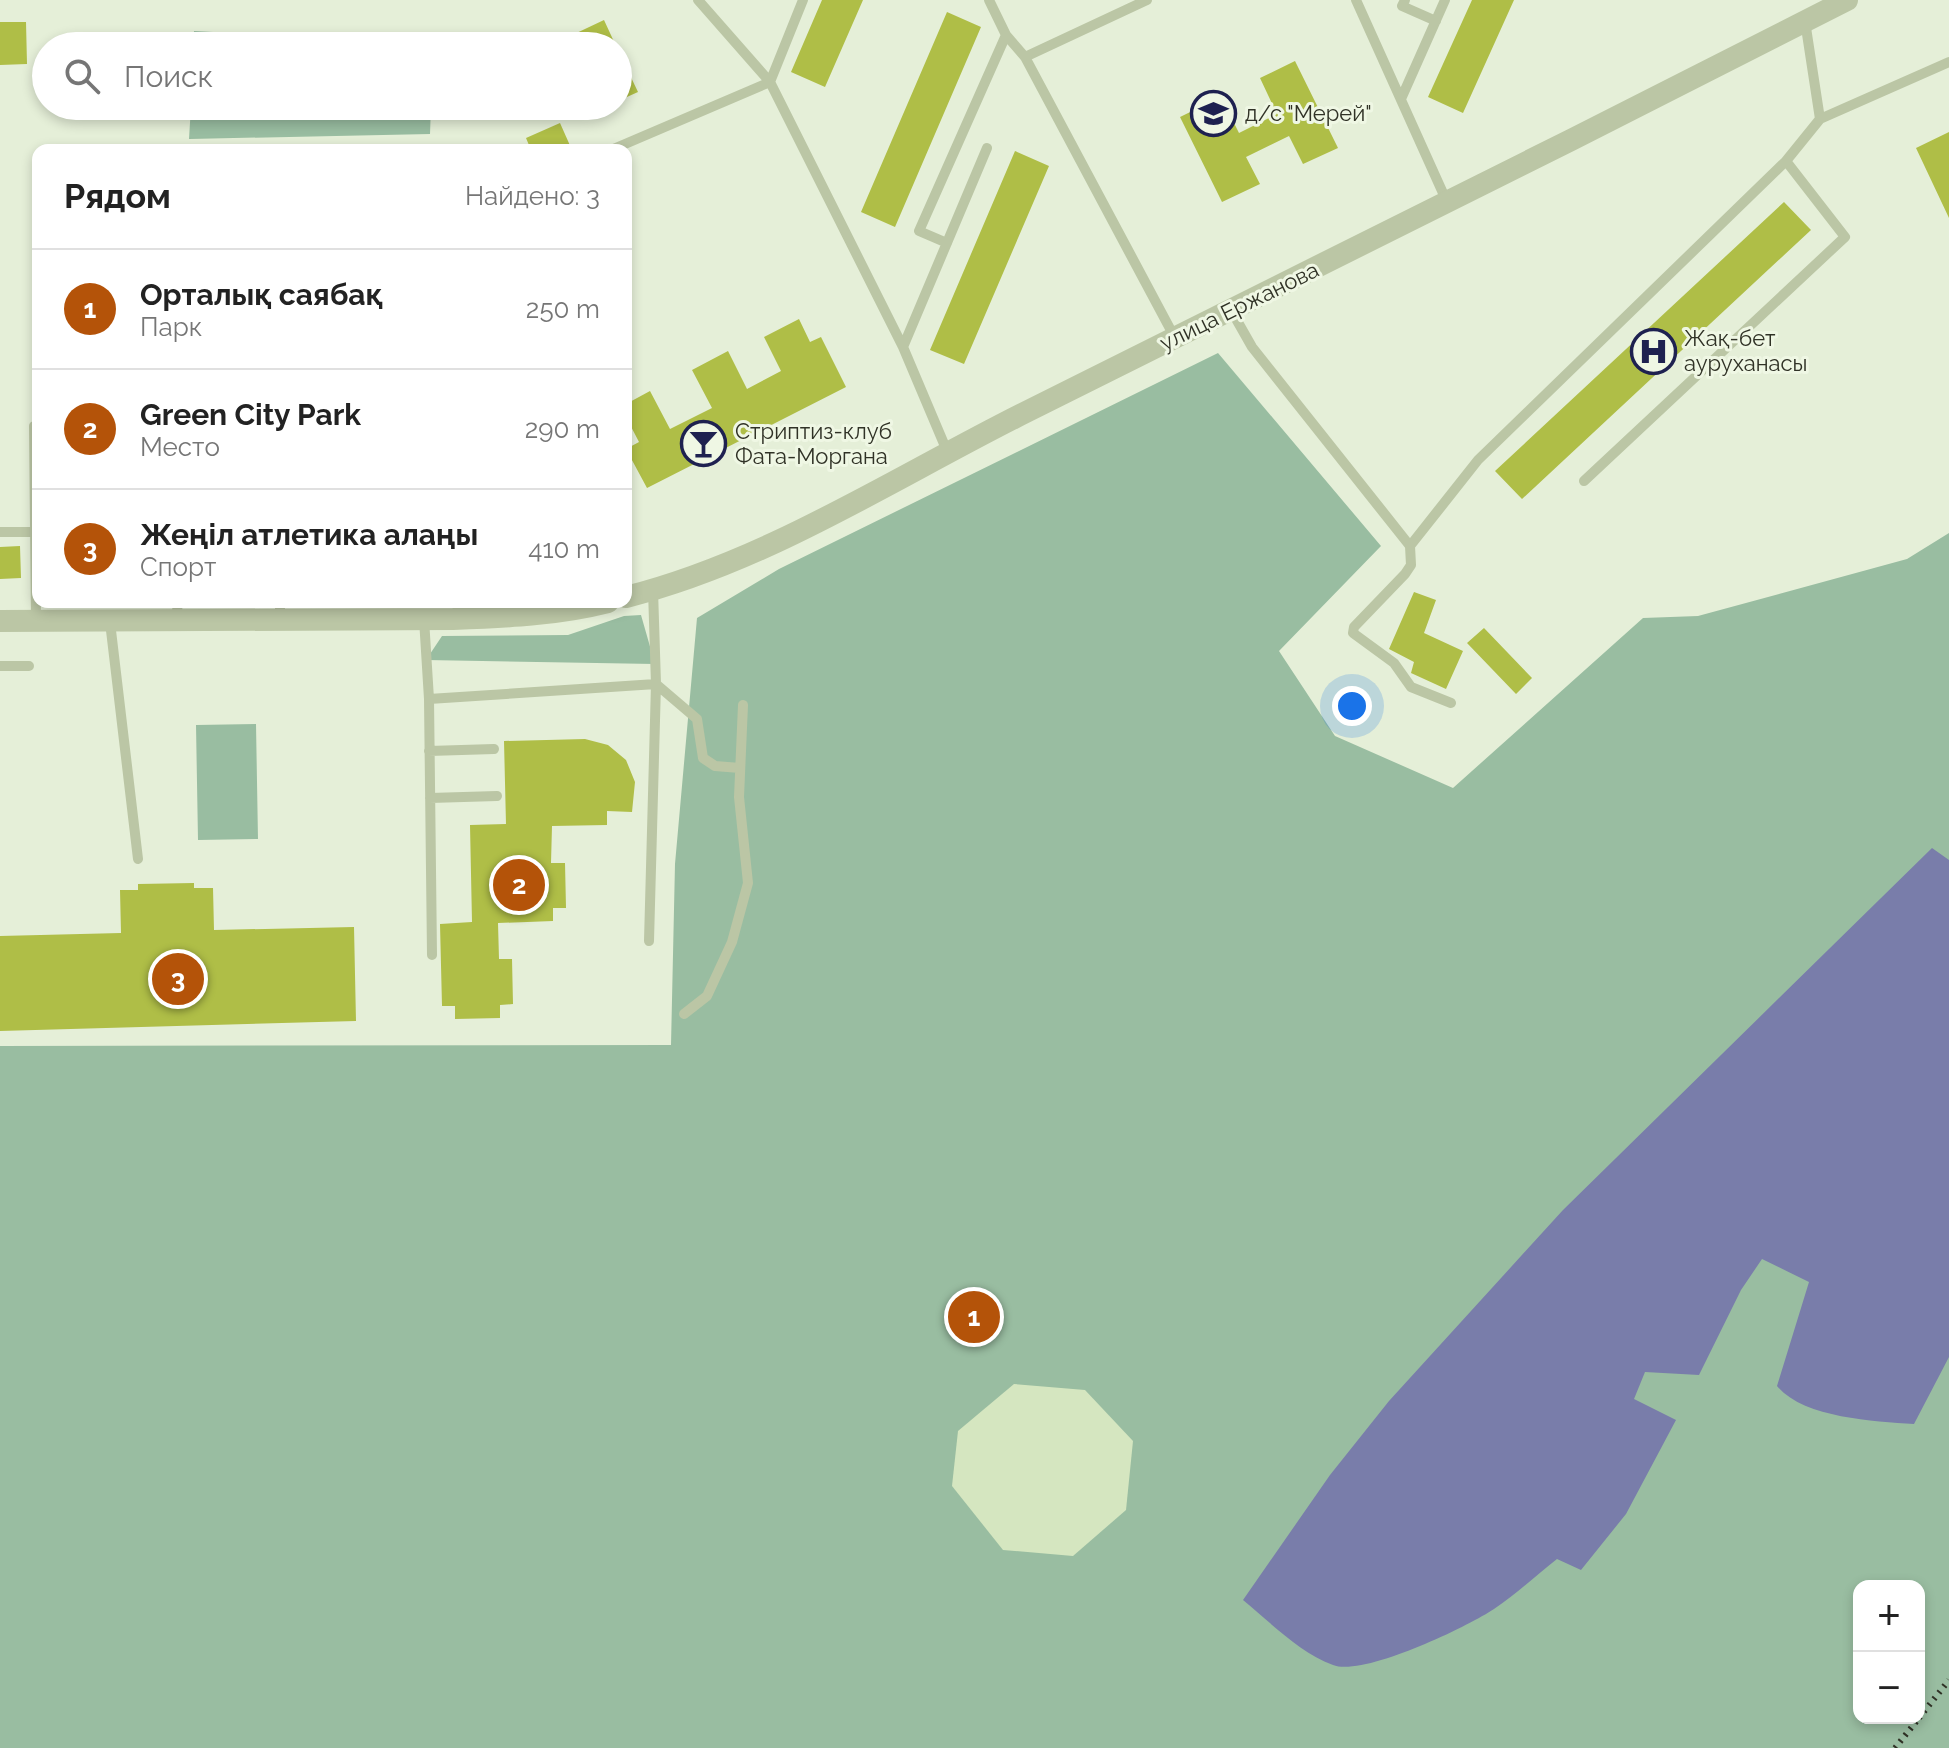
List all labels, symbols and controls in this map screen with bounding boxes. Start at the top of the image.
search box [32,32,632,120]
icon: search [60,54,104,98]
text: Поиск [124,59,213,94]
school or university icon: д/с "Мерей" [1190,89,1238,137]
place label: д/с "Мерей" [1245,100,1372,126]
text: Рядом [64,176,171,216]
text: Найдено: 3 [465,181,600,211]
street label: улица Ержанова [1155,256,1323,356]
text: Орталық саябақ [140,277,383,312]
text: 1 [84,294,96,324]
text: 250 m [526,294,600,324]
text: Парк [140,312,202,342]
place label: Жақ-бет ауруханасы [1684,325,1807,376]
hospital icon: Жақ-бет ауруханасы [1629,327,1677,375]
text: Green City Park [140,397,361,432]
text: 2 [83,414,97,444]
text: 290 m [525,414,600,444]
place label: Стриптиз-клуб Фата-Моргана [735,418,892,469]
bar icon: Стриптиз-клуб Фата-Моргана [680,420,728,468]
text: Место [140,432,220,462]
text: Жеңіл атлетика алаңы [140,517,478,552]
text: 3 [83,534,97,564]
text: 410 m [528,534,600,564]
text: Спорт [140,552,217,582]
your location [1332,686,1372,726]
pin: 2 [493,855,545,915]
pin: 3 [152,949,204,1009]
pin: 1 [948,1287,1000,1347]
map controls [1853,1580,1925,1724]
button: + [1853,1580,1925,1652]
button: − [1853,1652,1925,1724]

